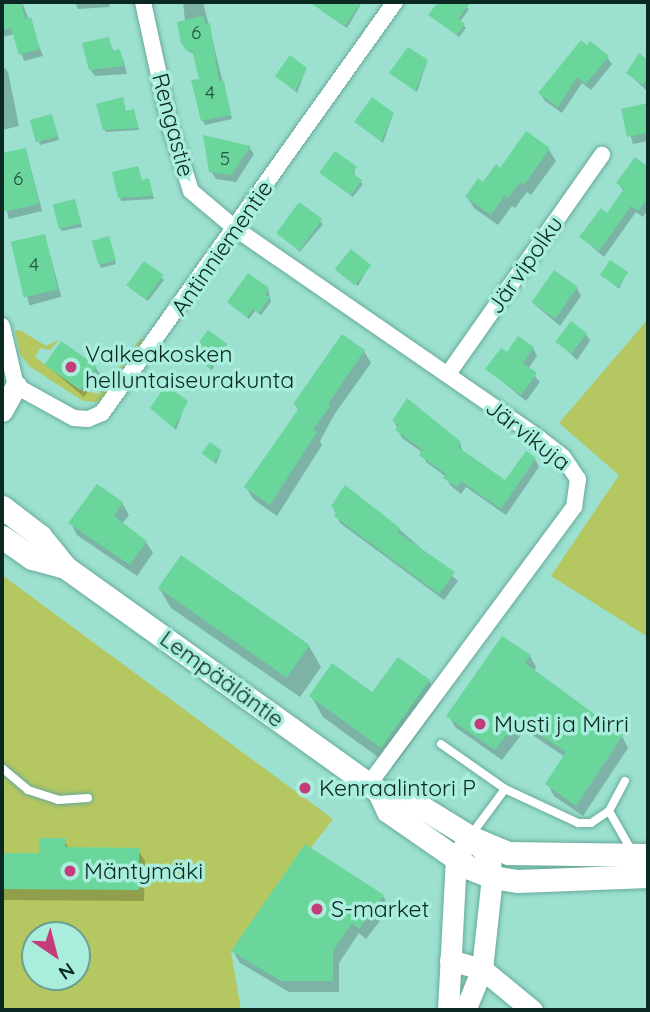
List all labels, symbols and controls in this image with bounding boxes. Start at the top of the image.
house number: 6 [191,22,201,44]
street label: Rengastie [146,70,200,180]
house number: 4 [205,82,215,104]
house number: 5 [220,148,230,170]
house number: 6 [13,168,23,190]
street label: Antinniementie [165,175,279,321]
street label: Järvipolku [481,211,569,319]
house number: 4 [29,254,39,276]
place label: Valkeakosken helluntaiseurakunta [85,340,294,394]
marker: Valkeakosken helluntaiseurakunta [63,359,79,375]
street label: Järvikuja [480,393,576,477]
street label: Lempääläntie [155,625,289,733]
place label: Musti ja Mirri [494,710,629,738]
marker: Musti ja Mirri [472,716,488,732]
place label: Kenraalintori P [319,774,476,802]
marker: Kenraalintori P [297,780,313,796]
place label: Mäntymäki [84,857,203,885]
marker: Mäntymäki [62,863,78,879]
place label: S-market [331,895,429,923]
marker: S-market [309,901,325,917]
north arrow [21,921,91,991]
text: N [54,958,80,985]

